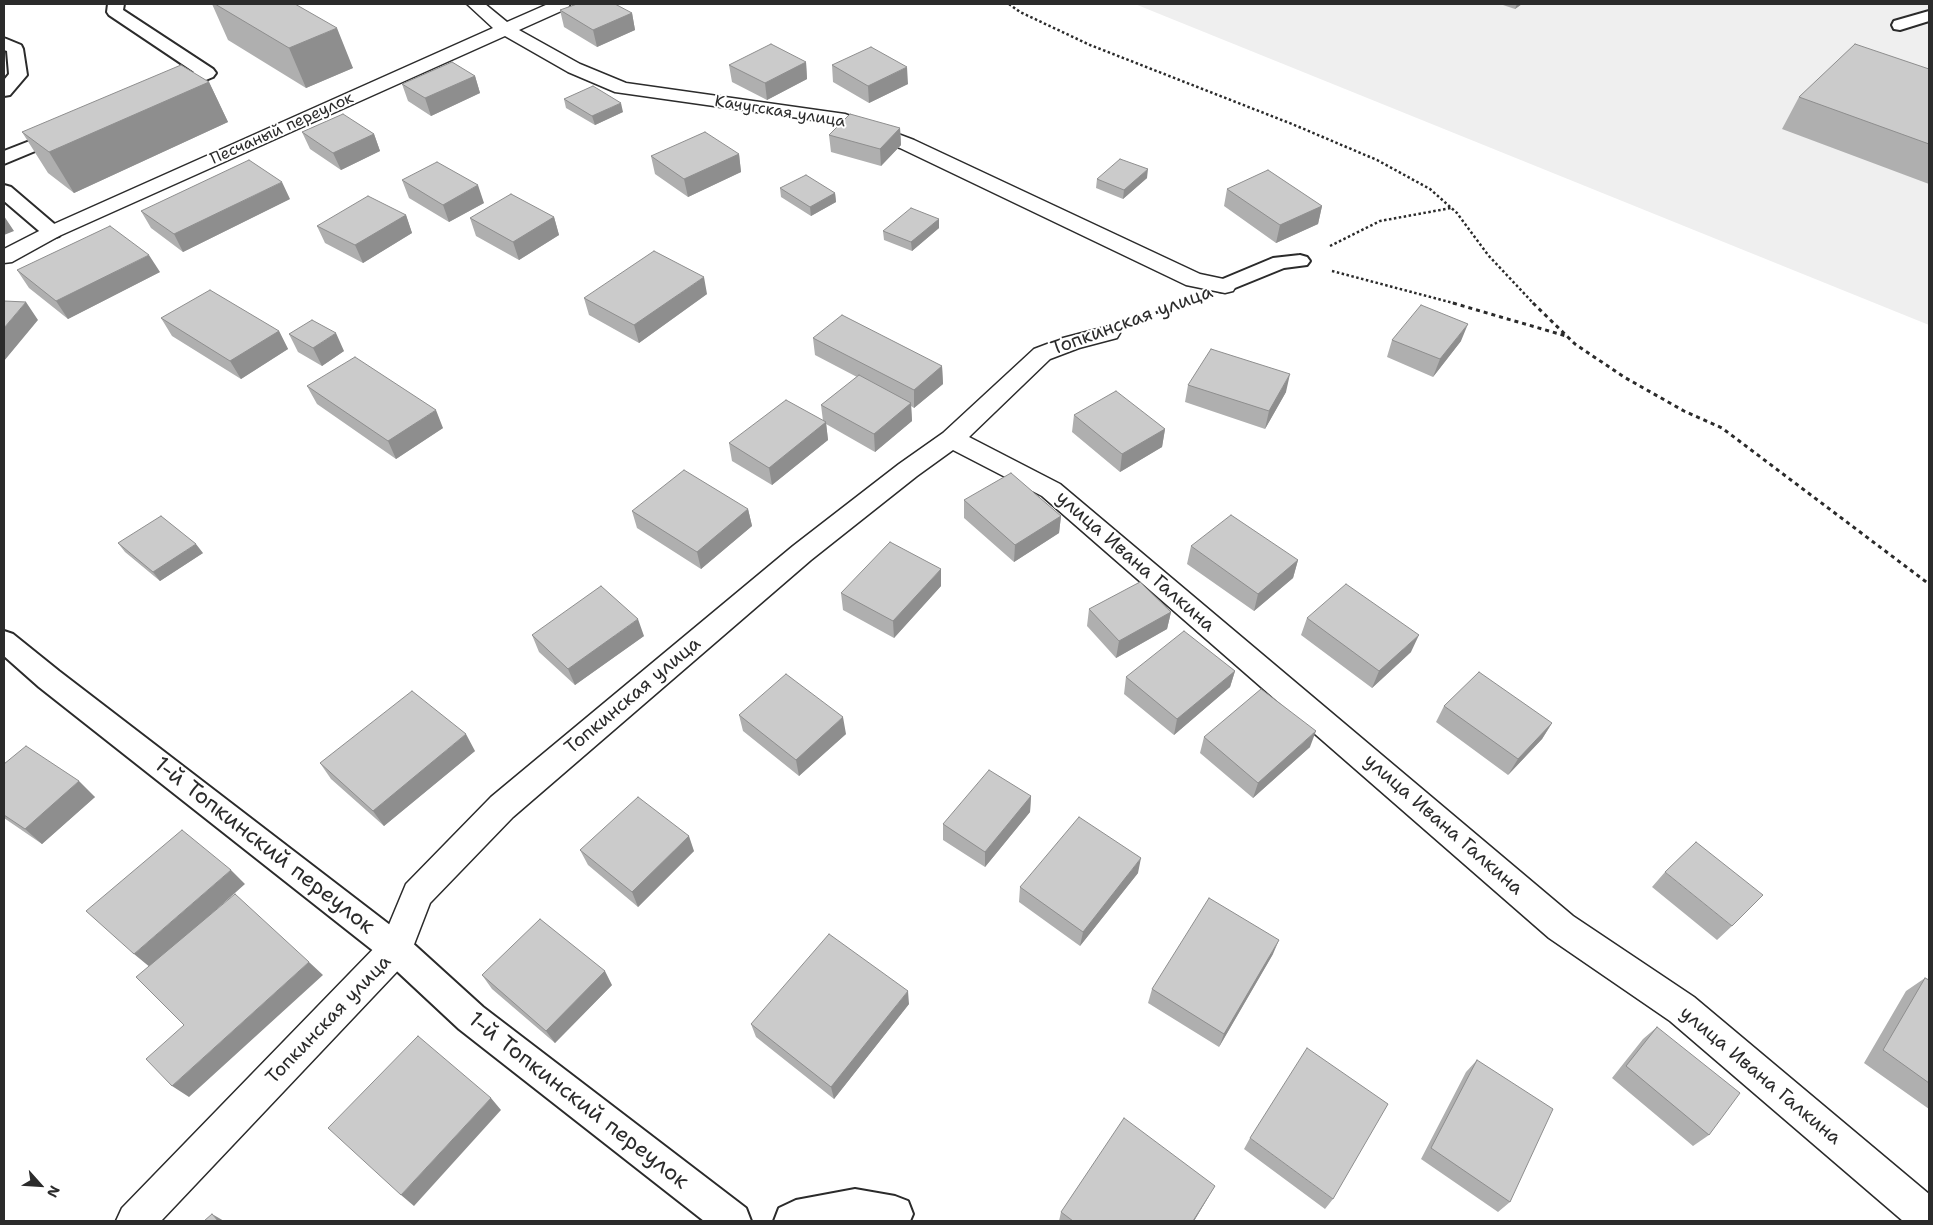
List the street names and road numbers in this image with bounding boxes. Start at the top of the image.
street label: Песчаный переулок [207,89,357,169]
street label: Качугская улица [713,92,847,132]
street label: Топкинская улица [1048,281,1216,361]
street label: улица Ивана Галкина [1051,487,1219,637]
street label: Топкинская улица [560,632,706,760]
street label: улица Ивана Галкина [1359,750,1527,900]
street label: 1-й Топкинский переулок [149,752,379,940]
street label: Топкинская улица [262,951,396,1089]
street label: улица Ивана Галкина [1675,1002,1845,1150]
street label: 1-й Топкинский переулок [463,1007,693,1195]

